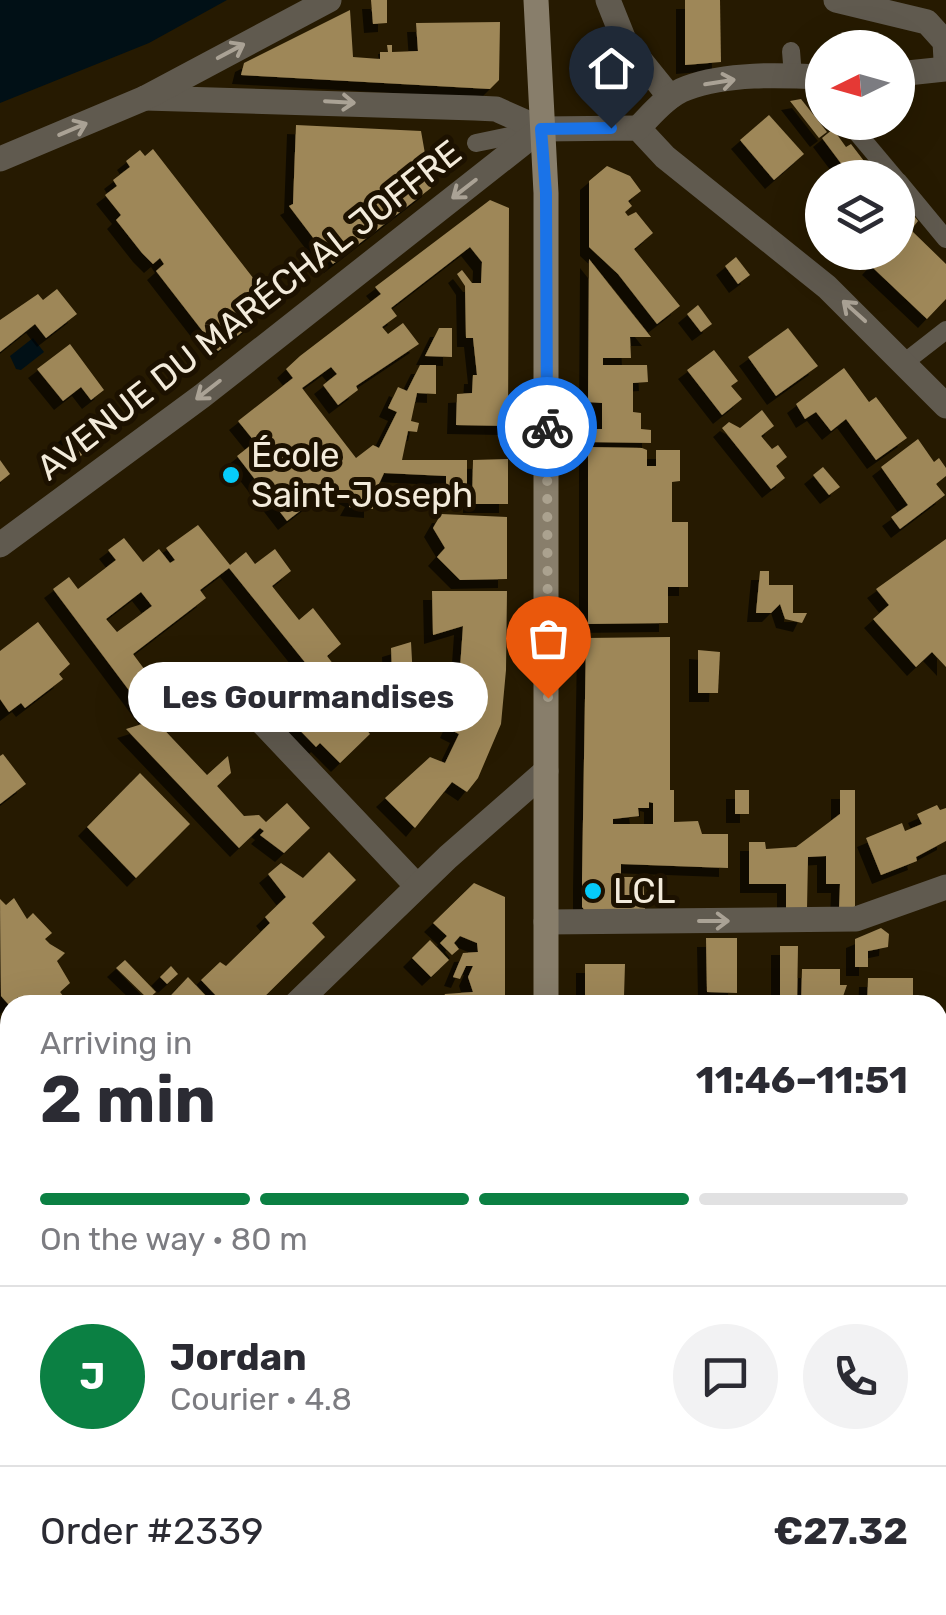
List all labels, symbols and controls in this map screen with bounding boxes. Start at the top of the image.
pin [569,26,654,129]
north arrow [805,30,915,140]
map controls [805,30,915,270]
one-way arrow [216,41,245,60]
icon: home [584,41,639,96]
one-way arrow [703,72,736,91]
one-way arrow [323,93,355,112]
one-way arrow [57,119,88,137]
street label: AVENUE DU MARÉCHAL JOFFRE [28,131,470,489]
button: layers [805,160,915,270]
one-way arrow [451,178,477,200]
one-way arrow [842,300,867,323]
courier [497,377,597,477]
one-way arrow [196,379,222,401]
icon: bike [520,400,575,455]
place label: École Saint-Joseph [251,434,473,516]
marker: École Saint-Joseph [220,464,242,486]
pin [506,596,591,699]
icon: bag [521,611,576,666]
callout: Les Gourmandises [128,663,488,733]
text: Les Gourmandises [162,678,454,716]
place label: LCL [613,870,675,912]
marker: LCL [582,880,604,902]
one-way arrow [697,911,729,930]
text: Arriving in [40,1024,192,1062]
text: 11:46–11:51 [696,1057,908,1103]
text: 2 min [40,1061,216,1138]
text: On the way · 80 m [40,1220,308,1258]
button: chat [673,1324,778,1429]
button: phone [803,1324,908,1429]
text: Jordan [170,1334,307,1380]
text: J [80,1353,105,1399]
text: Courier · 4.8 [170,1380,352,1418]
text: Order #2339 [40,1508,264,1554]
text: €27.32 [773,1508,908,1554]

